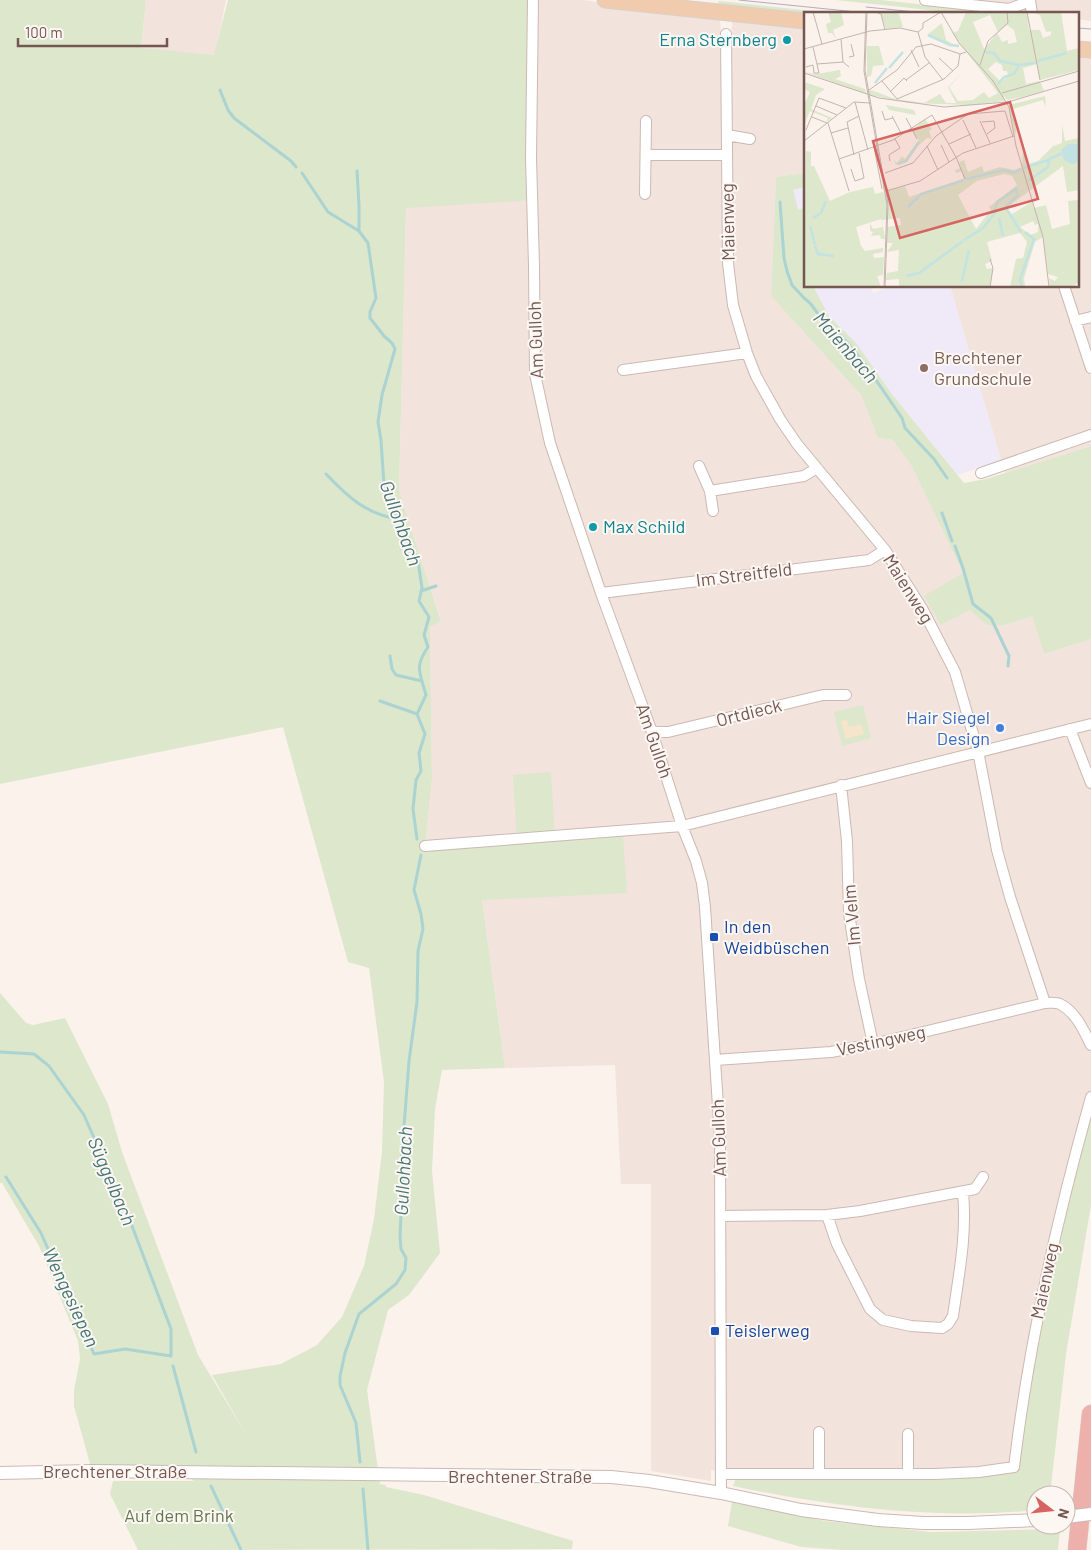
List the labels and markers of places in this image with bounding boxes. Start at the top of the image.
place label: Erna Sternberg [659,28,777,50]
marker: Erna Sternberg [781,34,793,46]
place label: Brechtener Grundschule [934,346,1032,389]
marker: Brechtener Grundschule [918,362,930,374]
place label: Max Schild [603,515,685,537]
marker: Max Schild [587,521,599,533]
place label: Hair Siegel Design [906,706,990,749]
marker: Hair Siegel Design [994,722,1006,734]
place label: In den Weidbüschen [724,915,829,958]
marker: In den Weidbüschen [708,931,720,943]
place label: Teislerweg [725,1319,810,1341]
marker: Teislerweg [709,1325,721,1337]

